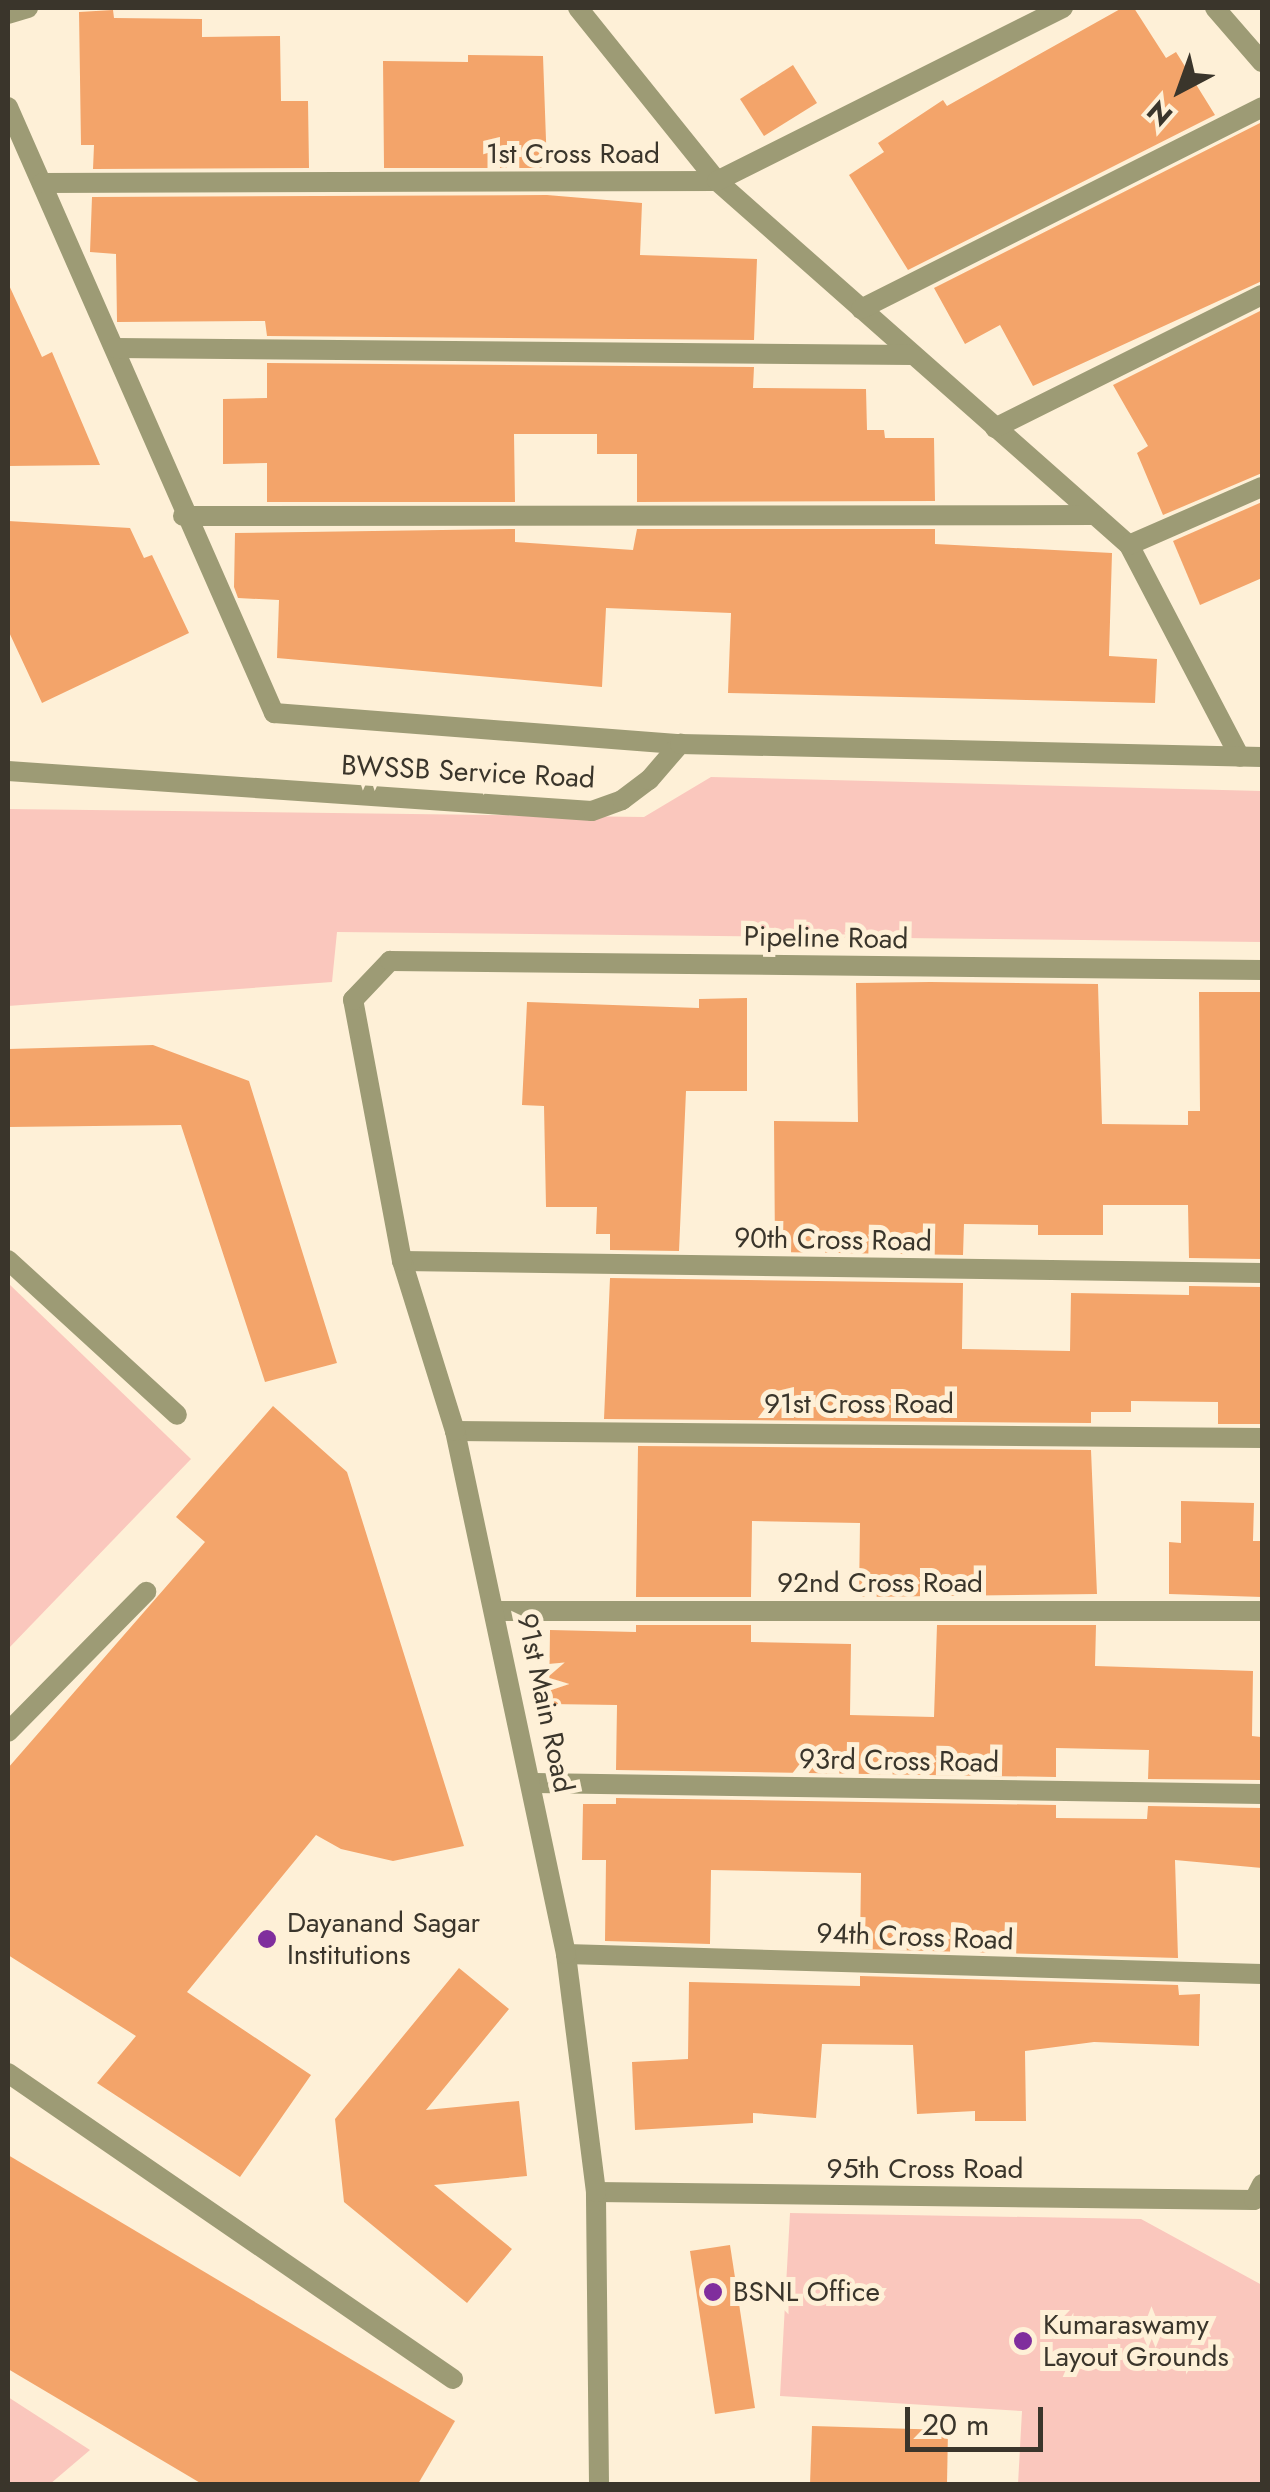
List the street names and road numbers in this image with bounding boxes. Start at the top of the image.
street label: 1st Cross Road [486,137,660,171]
street label: BWSSB Service Road [340,749,596,795]
street label: Pipeline Road [743,920,909,956]
street label: 90th Cross Road [734,1221,932,1259]
street label: 91st Cross Road [764,1387,954,1421]
street label: 92nd Cross Road [777,1566,983,1600]
street label: 91st Main Road [510,1610,580,1796]
street label: 93rd Cross Road [799,1742,999,1780]
street label: 94th Cross Road [816,1917,1014,1957]
street label: 95th Cross Road [827,2152,1023,2186]

